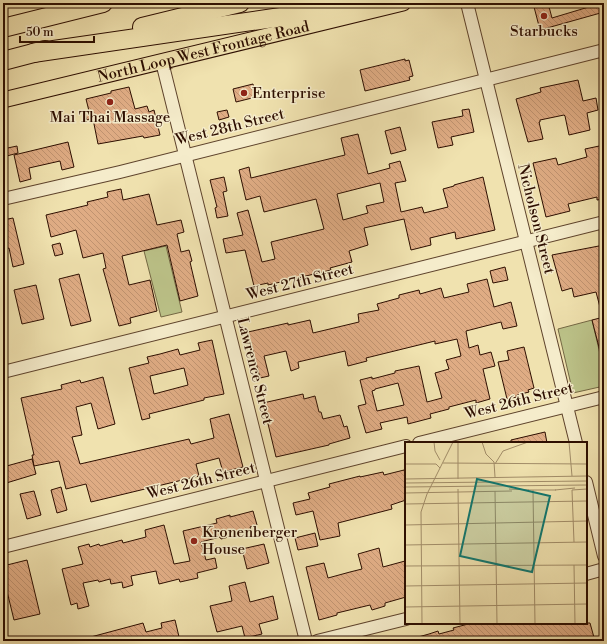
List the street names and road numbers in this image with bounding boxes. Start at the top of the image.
street label: North Loop West Frontage Road [95,16,312,86]
street label: West 28th Street [173,104,287,150]
street label: Nicholson Street [513,162,559,277]
street label: West 27th Street [244,259,356,305]
street label: Lawrence Street [233,316,278,427]
street label: West 26th Street [462,378,576,424]
street label: West 26th Street [144,458,258,504]

